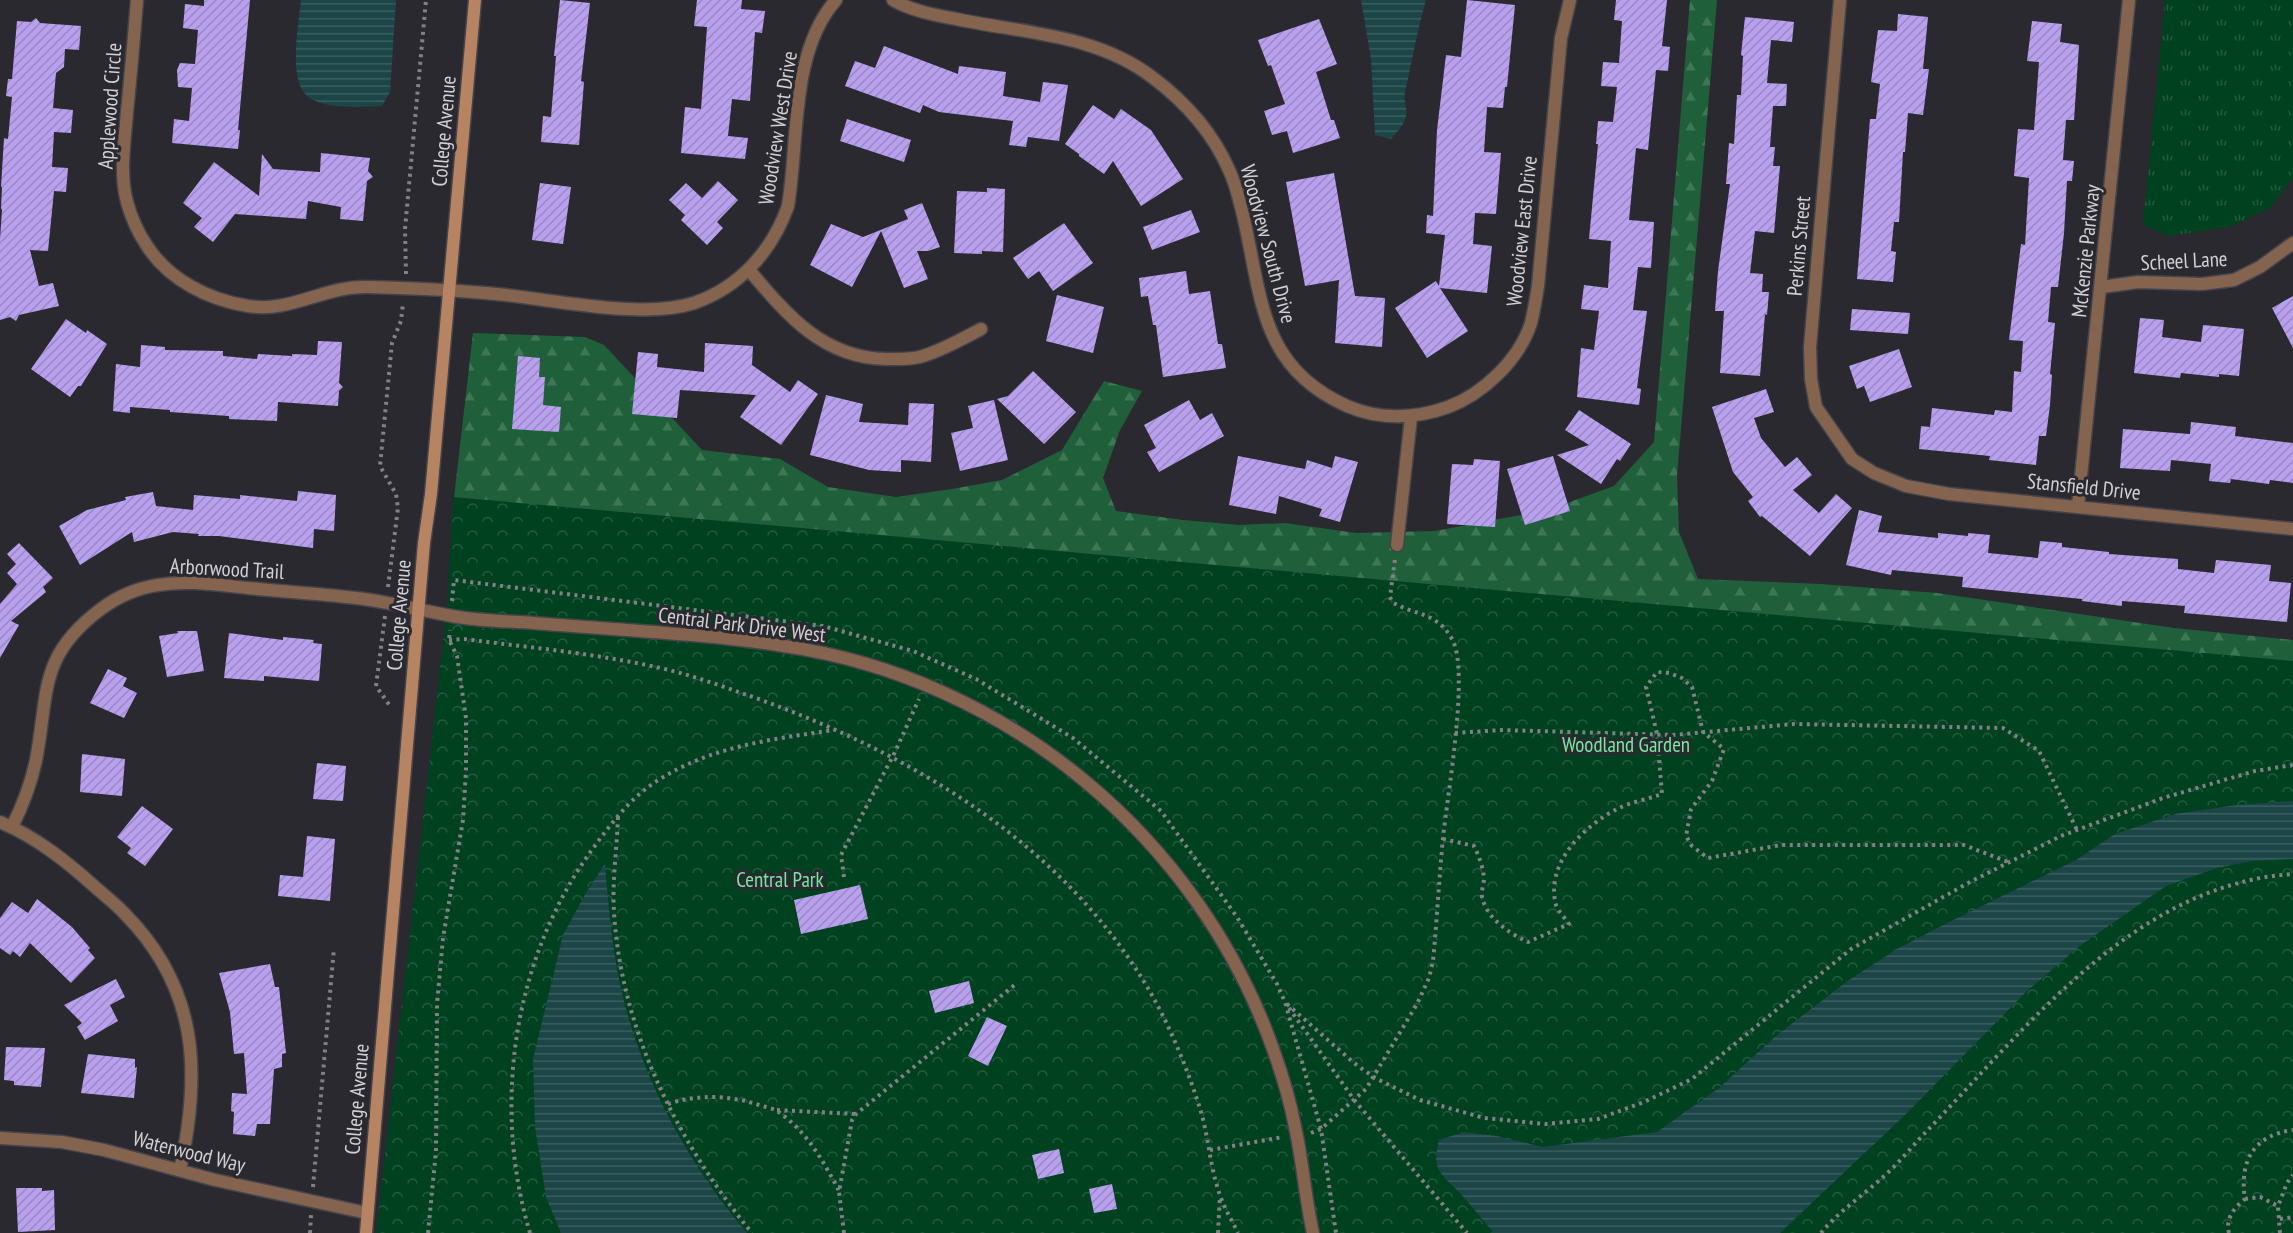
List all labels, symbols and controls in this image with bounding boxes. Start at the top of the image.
street label: Applewood Circle [92,42,127,170]
street label: Woodview West Drive [752,49,803,207]
street label: College Avenue [425,74,462,187]
street label: Woodview East Drive [1500,154,1543,308]
street label: Woodview South Drive [1234,162,1303,326]
street label: McKenzie Parkway [2065,183,2106,319]
street label: Perkins Street [1781,195,1816,297]
street label: Scheel Lane [2140,245,2228,276]
street label: Stansfield Drive [2026,467,2142,506]
street label: Arborwood Trail [169,552,285,585]
street label: College Avenue [380,558,417,671]
street label: Central Park Drive West [657,601,828,648]
park label: Woodland Garden [1562,731,1690,758]
park label: Central Park [736,866,824,893]
street label: College Avenue [338,1042,375,1155]
street label: Waterwood Way [130,1124,248,1179]

